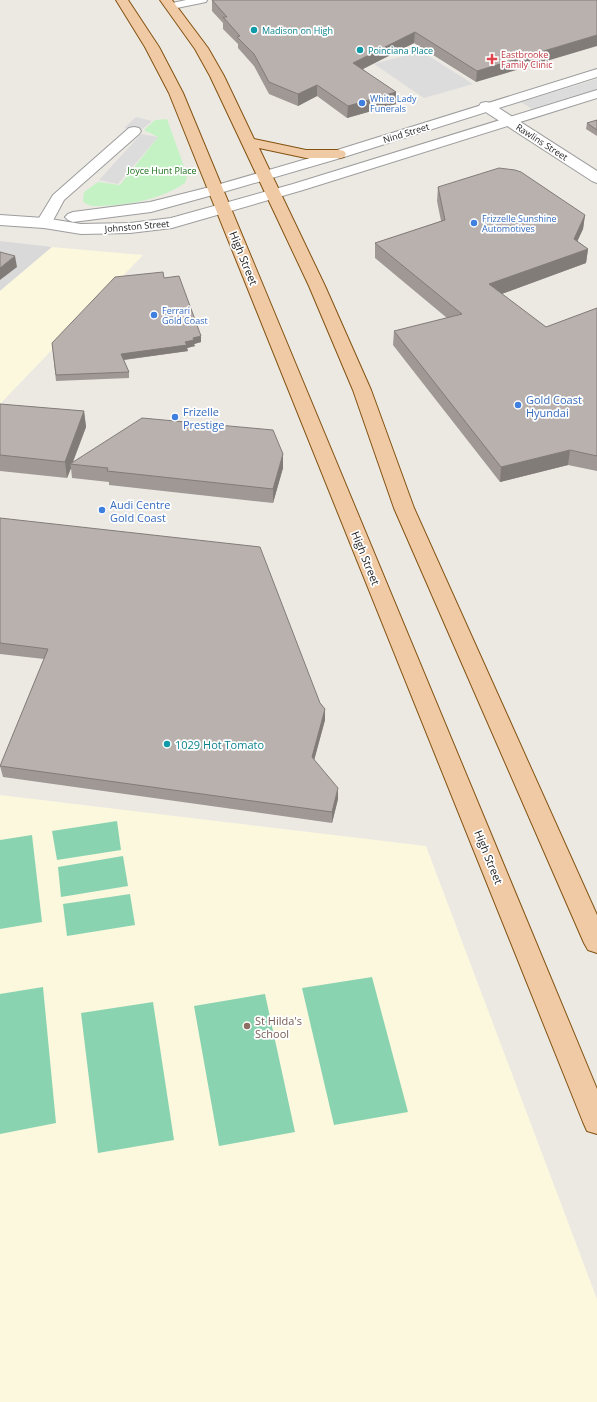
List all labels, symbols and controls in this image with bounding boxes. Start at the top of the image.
place label: Madison on High [262,24,333,37]
marker: Madison on High [249,25,259,35]
place label: Poinciana Place [368,44,433,57]
marker: Poinciana Place [355,45,365,55]
place label: Eastbrooke Family Clinic [501,48,553,71]
marker: Eastbrooke Family Clinic [486,53,498,65]
place label: White Lady Funerals [370,92,417,115]
marker: White Lady Funerals [357,98,367,108]
street label: Nind Street [381,120,431,146]
street label: Rawlins Street [514,120,570,164]
park label: Joyce Hunt Place [126,164,197,177]
place label: Frizzelle Sunshine Automotives [482,212,557,235]
street label: Johnston Street [103,217,170,235]
marker: Frizzelle Sunshine Automotives [469,218,479,228]
street label: High Street [226,229,262,287]
place label: Ferrari Gold Coast [162,304,208,327]
marker: Ferrari Gold Coast [149,310,159,320]
place label: Gold Coast Hyundai [526,392,582,420]
marker: Gold Coast Hyundai [513,400,523,410]
place label: Frizelle Prestige [183,404,224,432]
marker: Frizelle Prestige [170,412,180,422]
place label: Audi Centre Gold Coast [110,497,171,525]
marker: Audi Centre Gold Coast [97,505,107,515]
street label: High Street [348,529,384,587]
place label: 1029 Hot Tomato [175,737,264,752]
marker: 1029 Hot Tomato [162,739,172,749]
street label: High Street [471,828,507,886]
place label: St Hilda's School [255,1013,302,1041]
marker: St Hilda's School [242,1021,252,1031]

